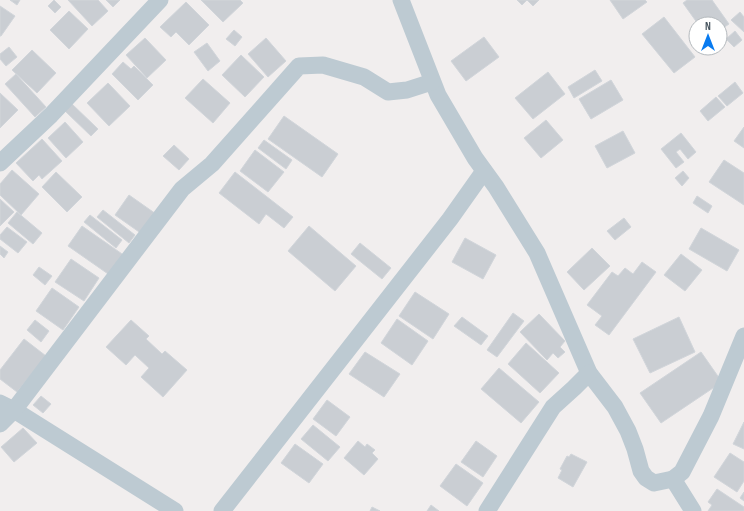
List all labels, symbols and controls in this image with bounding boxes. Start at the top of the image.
north arrow [688,16,728,56]
text: N [705,20,711,33]

